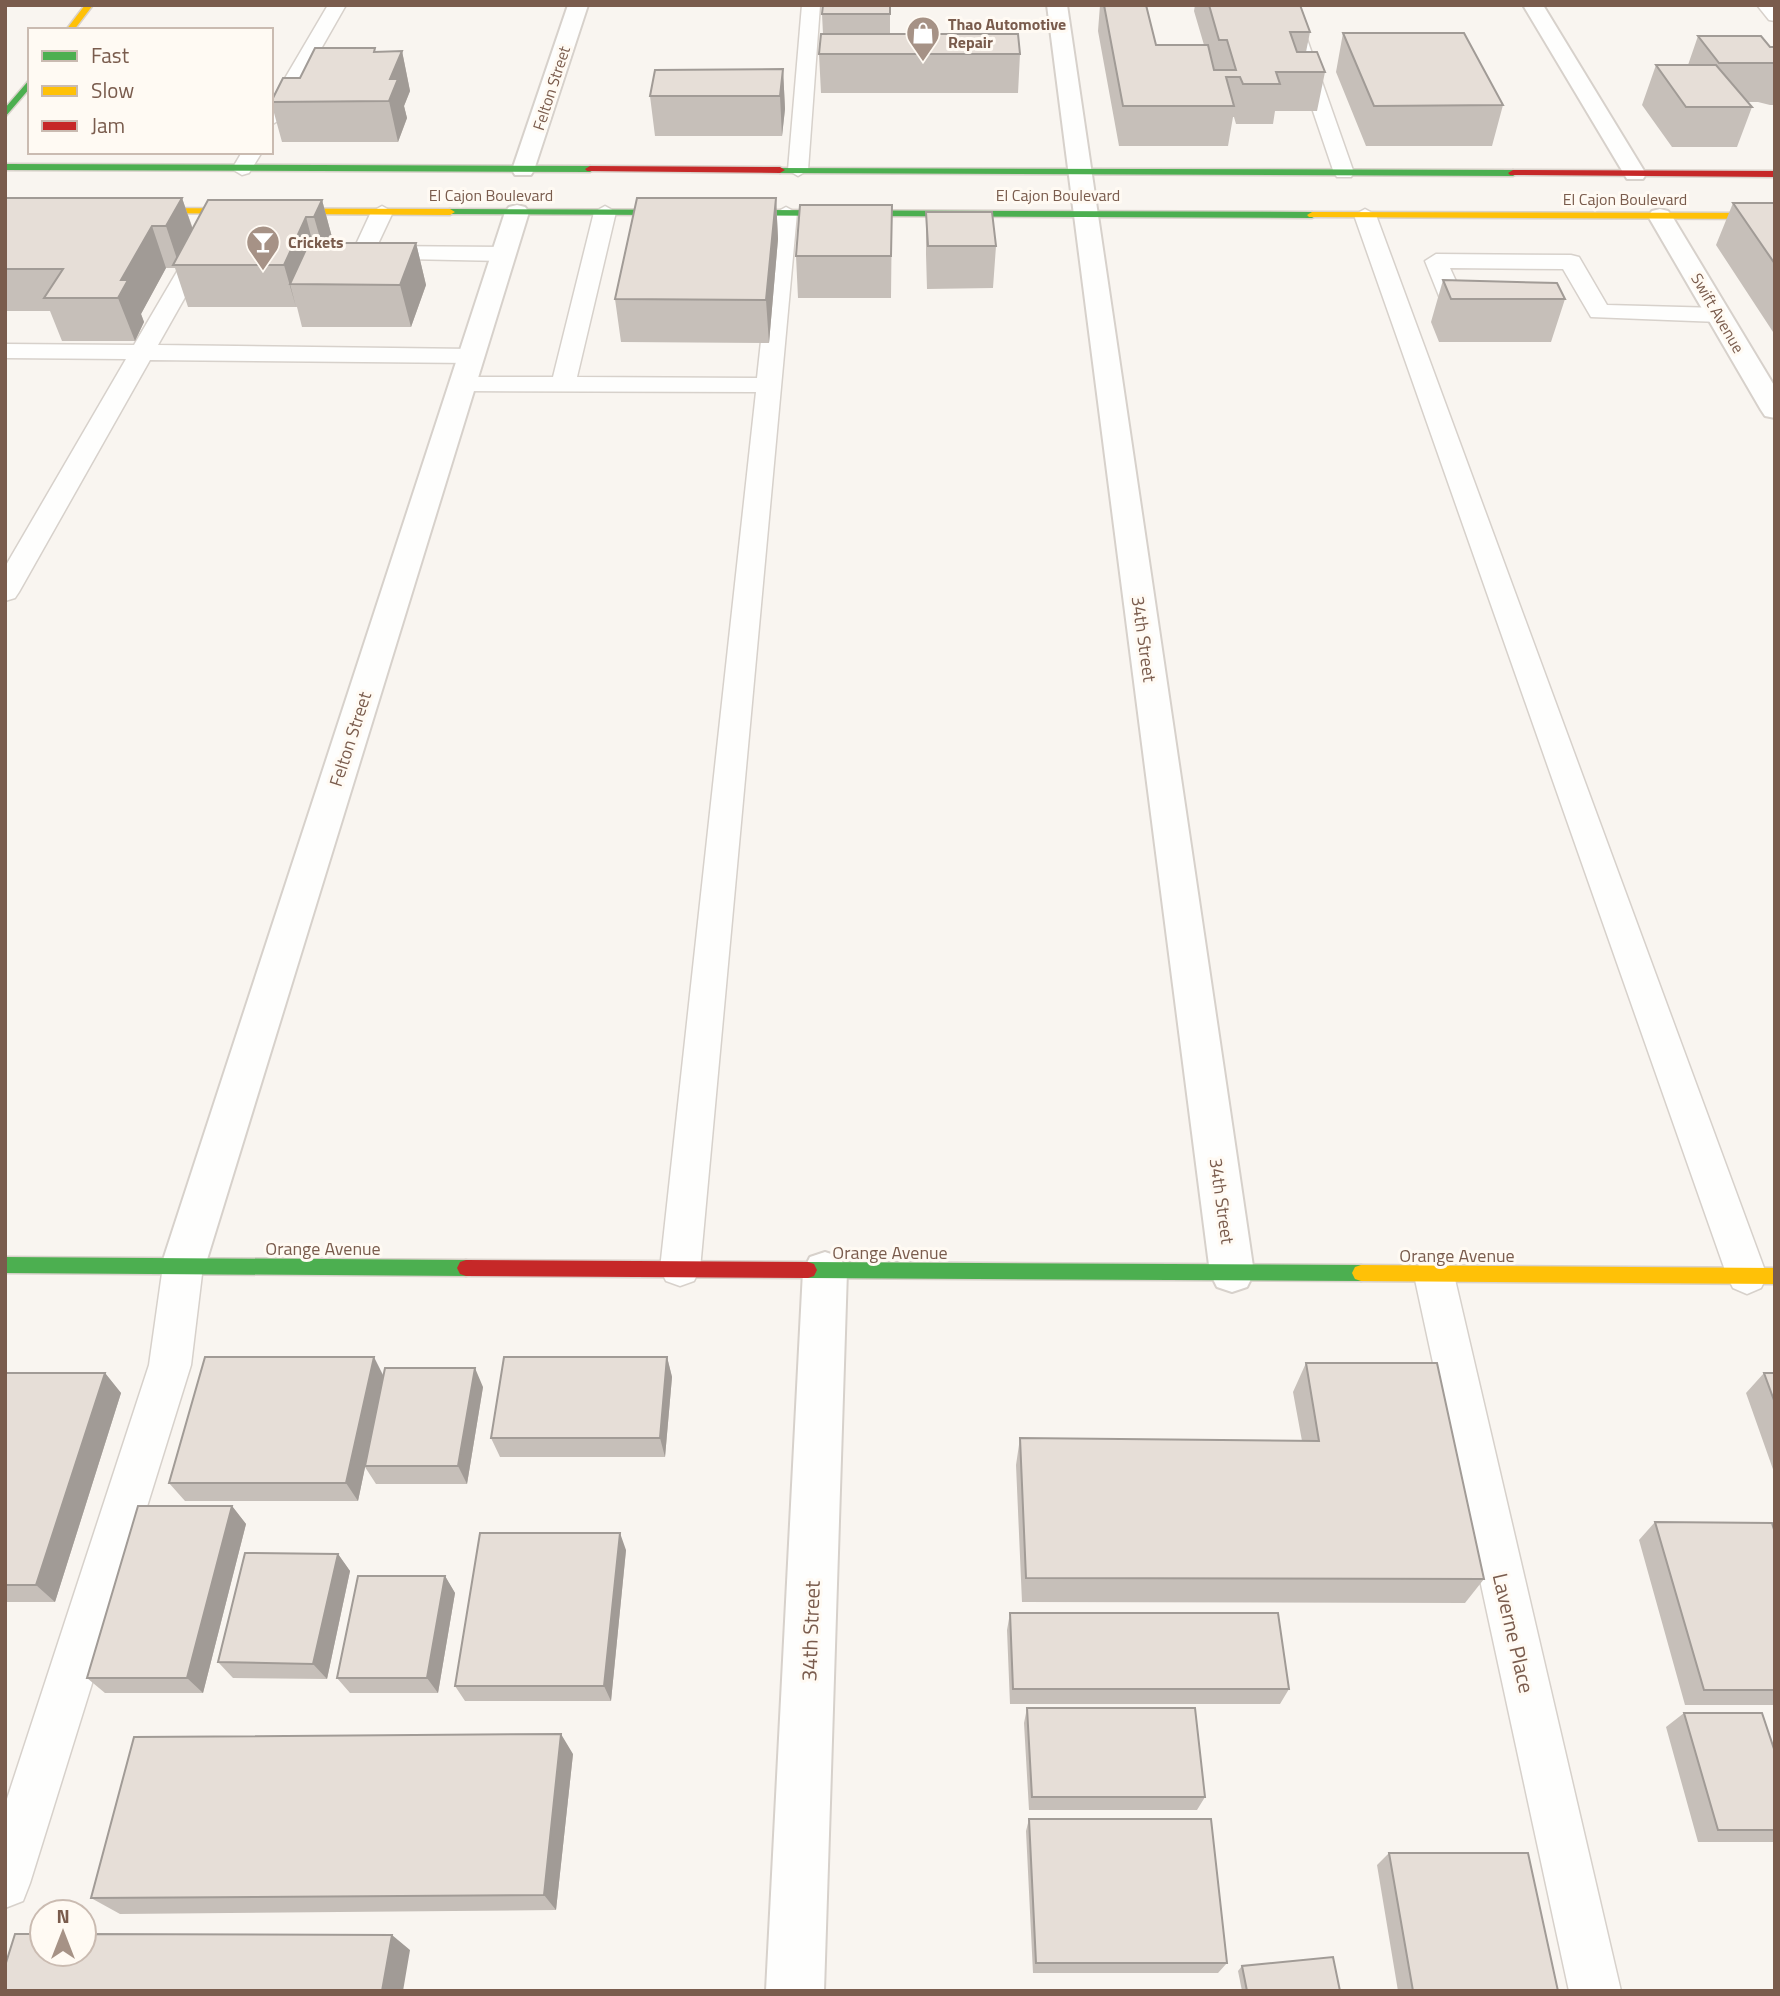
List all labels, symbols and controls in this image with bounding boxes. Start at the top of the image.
place label: Thao Automotive Repair [948,12,1066,54]
shop icon: Thao Automotive Repair [904,14,942,63]
legend [28,28,273,154]
text: Fast [91,39,130,71]
street label: Felton Street [526,42,576,133]
text: Slow [91,74,134,106]
text: Jam [91,109,125,141]
street label: El Cajon Boulevard [429,183,553,207]
street label: El Cajon Boulevard [996,183,1120,207]
street label: El Cajon Boulevard [1563,187,1687,211]
bar icon: Crickets [244,223,282,272]
place label: Crickets [288,230,344,254]
street label: Swift Avenue [1685,269,1751,357]
street label: 34th Street [1125,594,1163,684]
street label: Felton Street [322,687,378,790]
street label: 34th Street [1203,1156,1241,1246]
street label: Orange Avenue [265,1235,381,1262]
street label: Orange Avenue [832,1239,948,1266]
street label: Orange Avenue [1399,1242,1515,1269]
street label: Laverne Place [1485,1570,1543,1696]
street label: 34th Street [792,1579,828,1682]
north arrow [28,1898,98,1968]
text: N [56,1901,70,1930]

